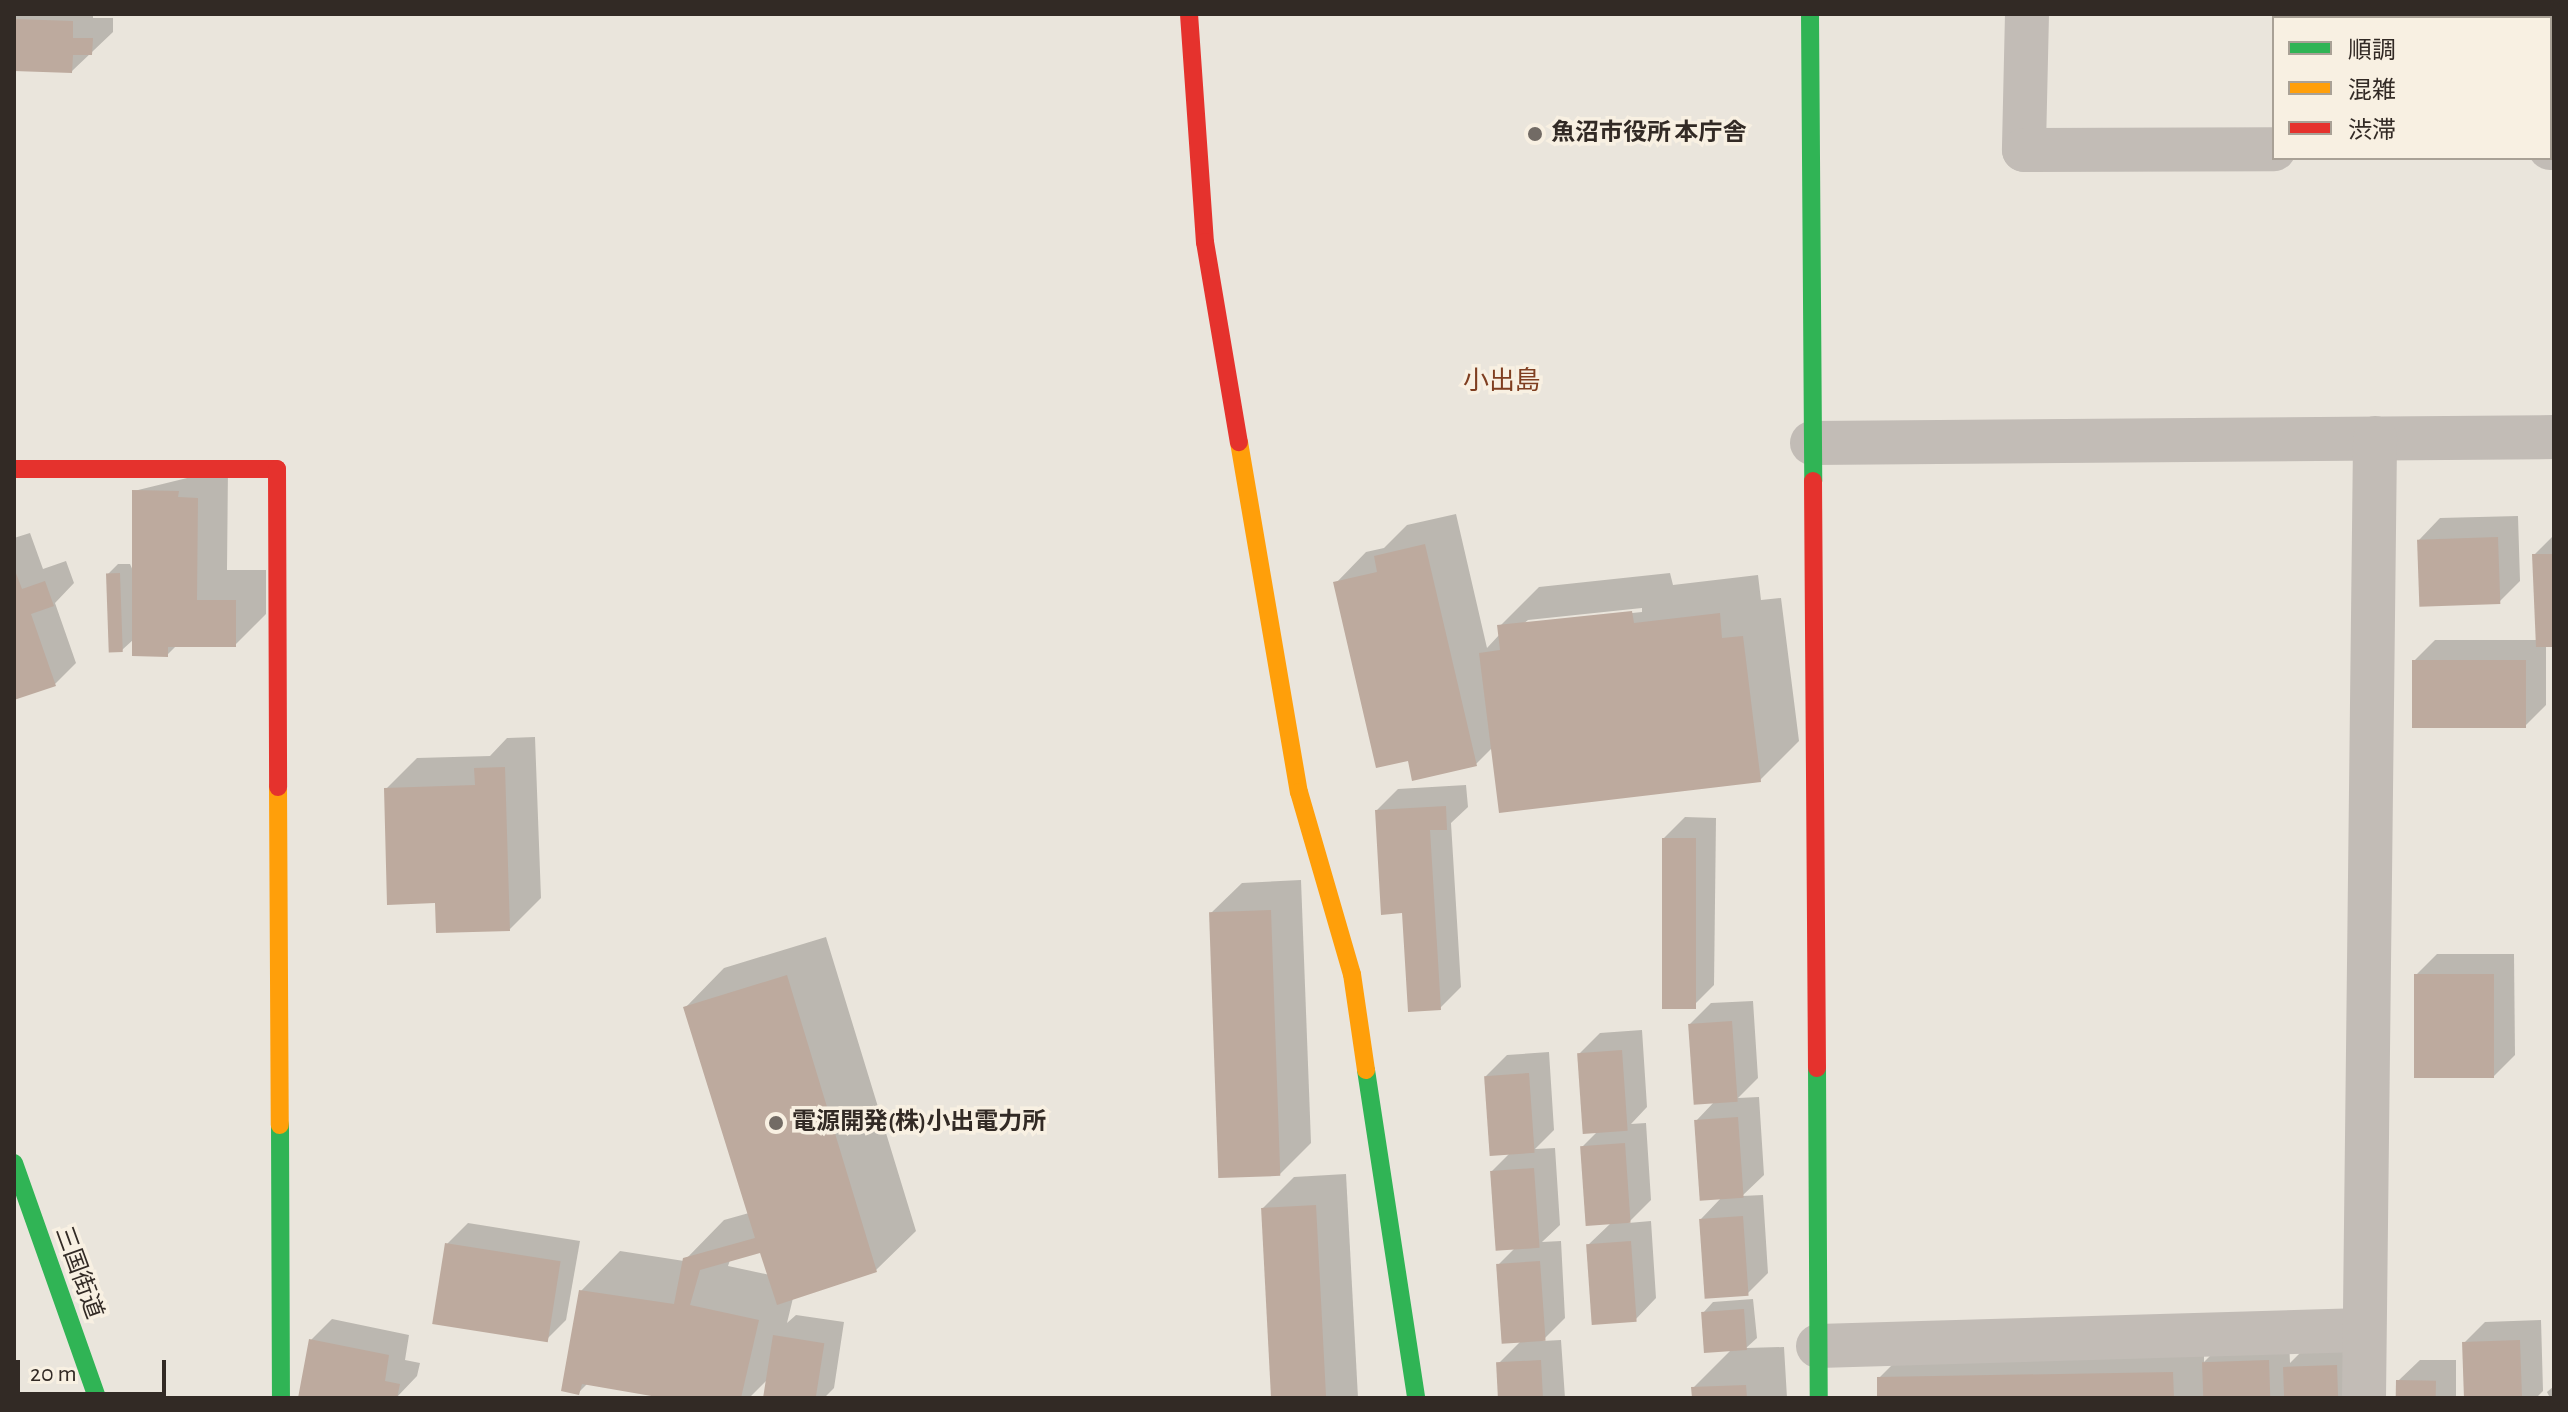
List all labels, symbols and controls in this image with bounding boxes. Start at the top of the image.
legend [2272,16,2552,160]
text: 順調 [2348,39,2396,63]
text: 混雑 [2348,79,2396,103]
text: 渋滞 [2348,119,2396,143]
place label: 魚沼市役所 本庁舎 [1551,120,1747,148]
marker: 魚沼市役所 本庁舎 [1526,125,1544,143]
district label: 小出島 [1463,366,1541,398]
place label: 電源開発(株)小出電力所 [792,1109,1046,1137]
marker: 電源開発(株)小出電力所 [767,1114,785,1132]
street label: 三国街道 [48,1223,108,1323]
scale bar [20,1344,170,1394]
text: 20 m [30,1362,77,1386]

